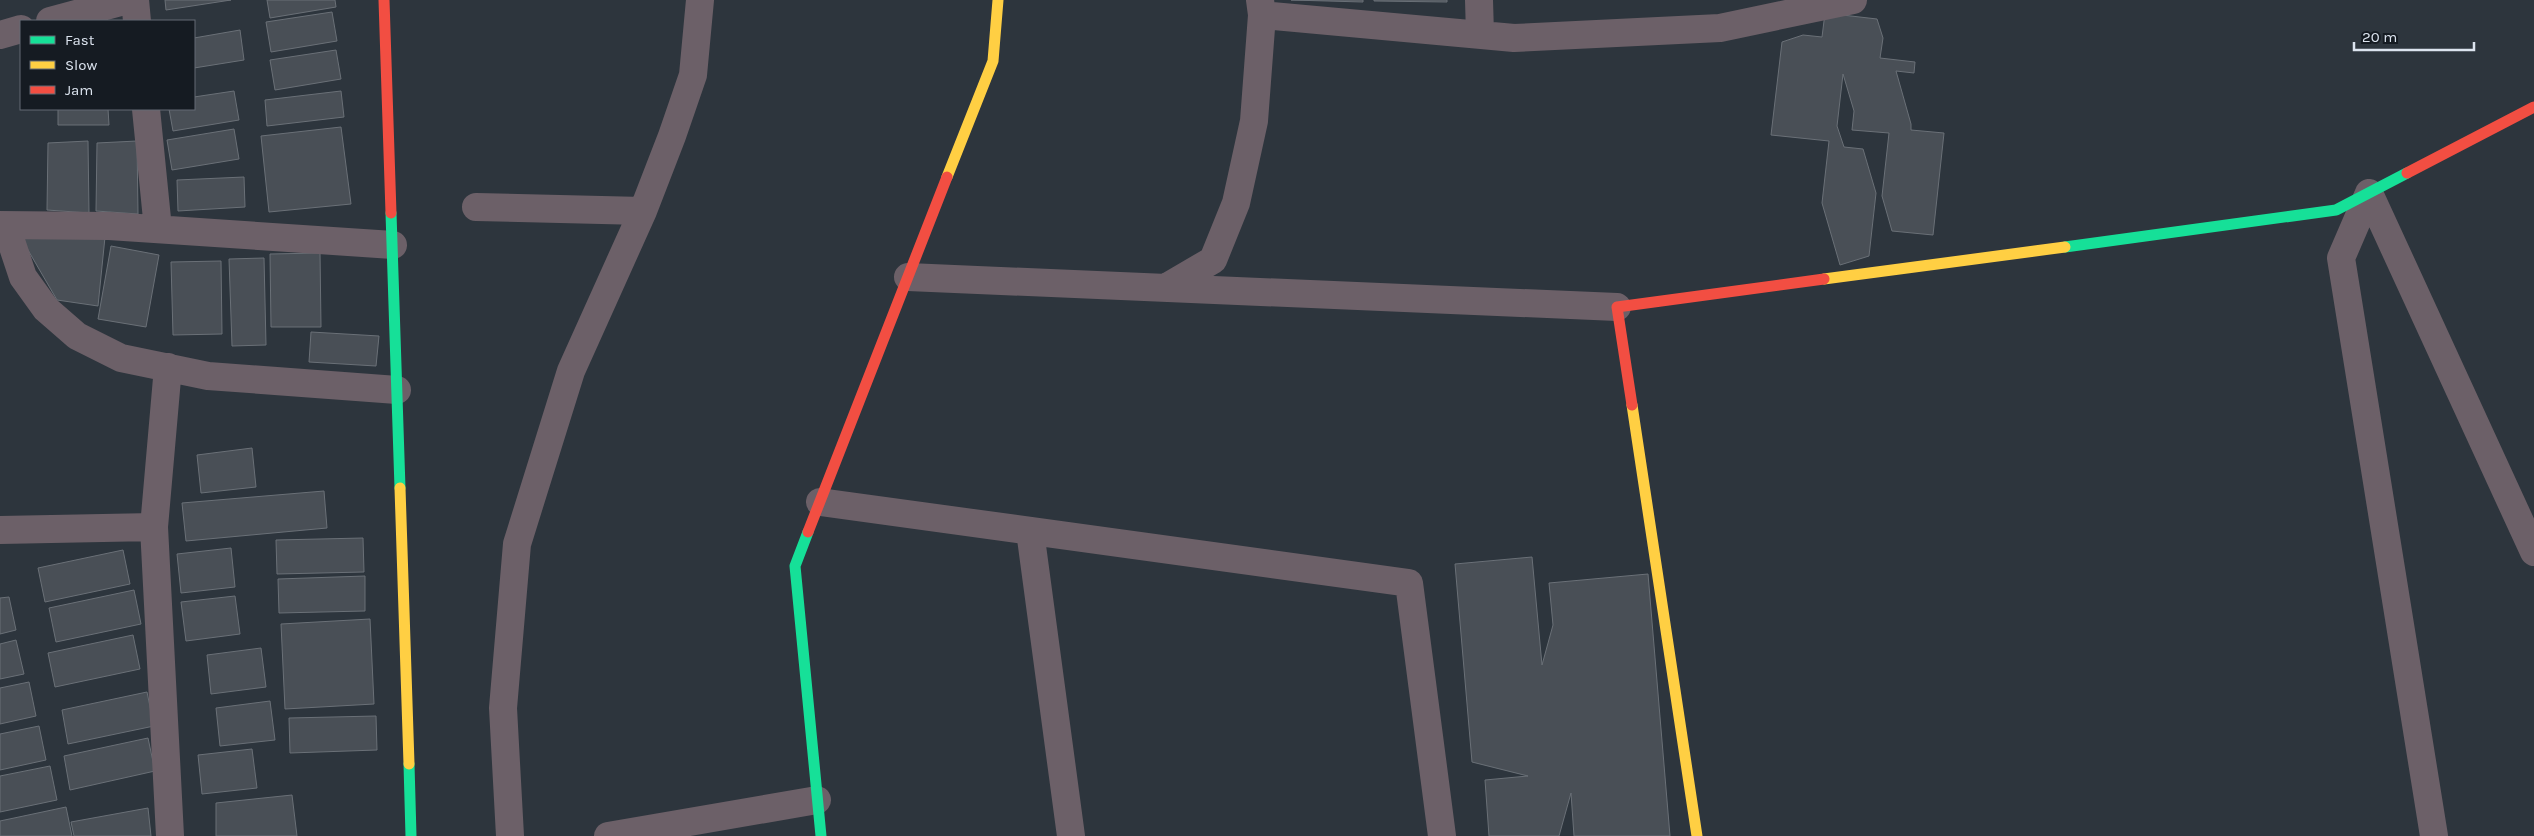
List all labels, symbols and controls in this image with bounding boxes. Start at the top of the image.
legend [20,20,195,110]
scale bar [2354,20,2474,52]
text: 20 m [2362,28,2397,46]
text: Fast [65,31,95,49]
text: Slow [65,56,97,74]
text: Jam [65,81,93,99]

